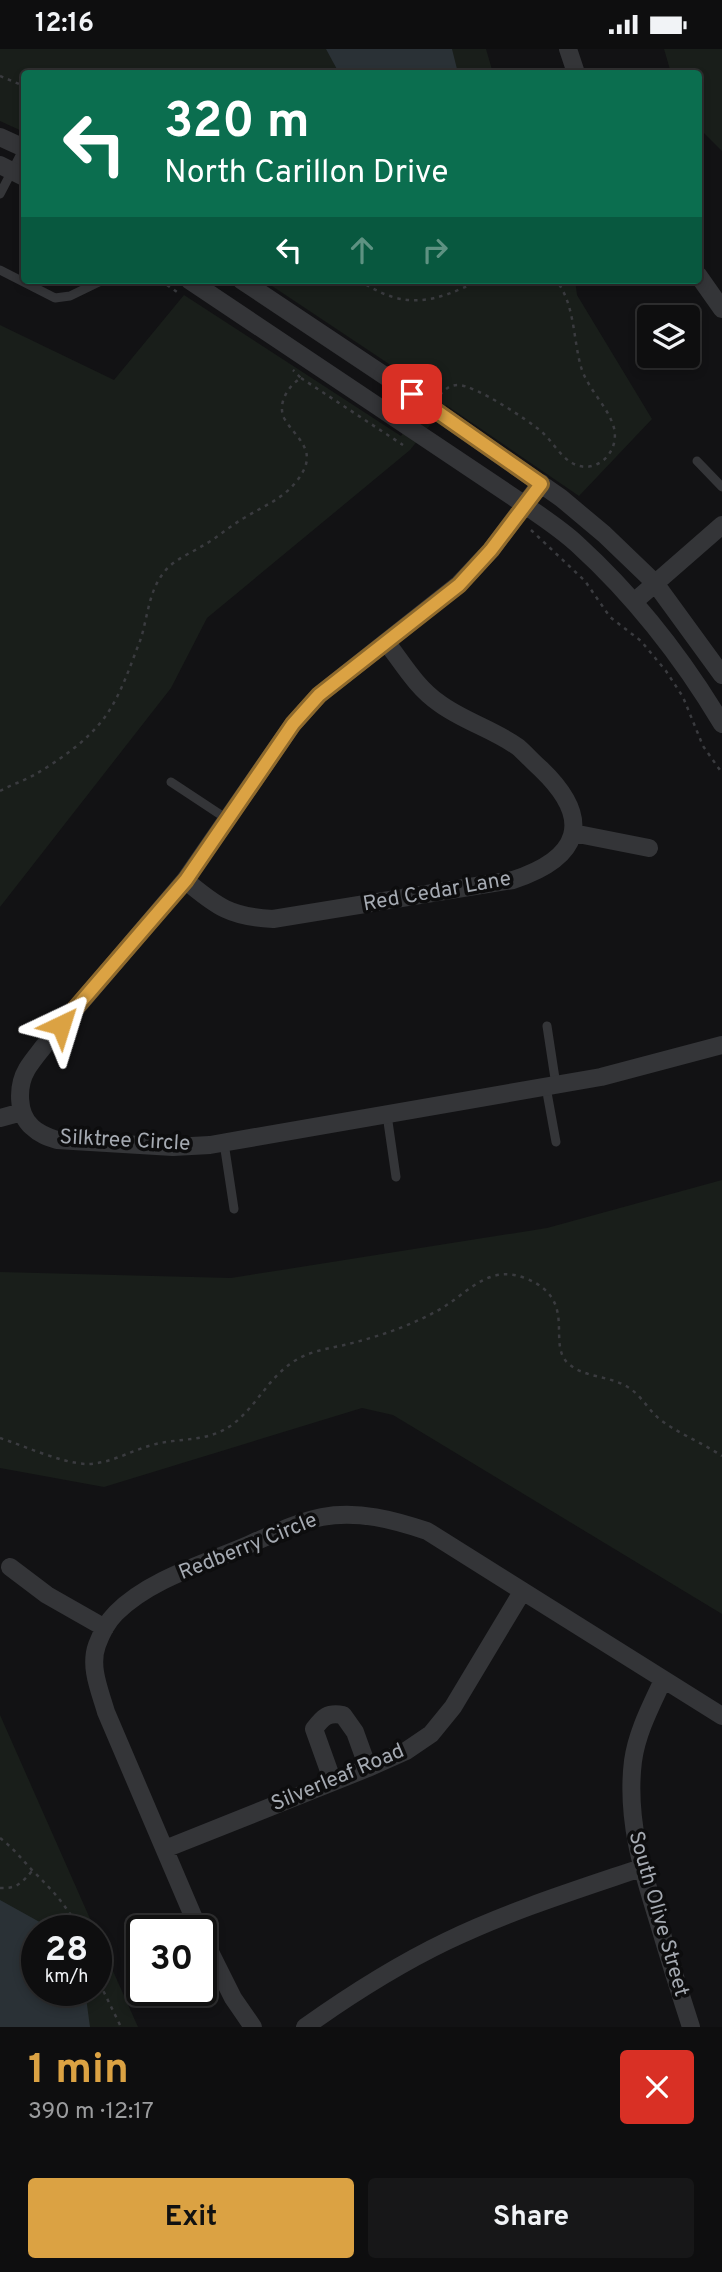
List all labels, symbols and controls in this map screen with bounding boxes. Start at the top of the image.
text: 12:16 [35,8,94,41]
text: 320 m [164,93,310,155]
icon: left [49,98,140,189]
text: North Carillon Drive [164,154,449,194]
icon: left [270,231,308,269]
icon: ahead [343,231,381,269]
icon: right [416,231,454,269]
map controls [637,305,700,368]
button: layers [637,305,700,368]
pin [382,364,442,424]
icon: arrive [393,375,431,413]
street label: Red Cedar Lane [361,866,513,918]
position arrow [24,988,98,1062]
street label: Silktree Circle [59,1124,191,1158]
street label: Redberry Circle [175,1507,321,1587]
street label: Silverleaf Road [267,1738,409,1818]
street label: South Olive Street [621,1828,695,2000]
speed limit sign: 30 [126,1915,217,2006]
text: 28 [45,1929,88,1973]
text: km/h [45,1966,88,1989]
text: 1 min [28,2045,129,2098]
button: close [620,2050,694,2124]
text: 390 m · 12:17 [28,2098,154,2127]
button: Exit [28,2178,354,2258]
button: Share [368,2178,694,2258]

